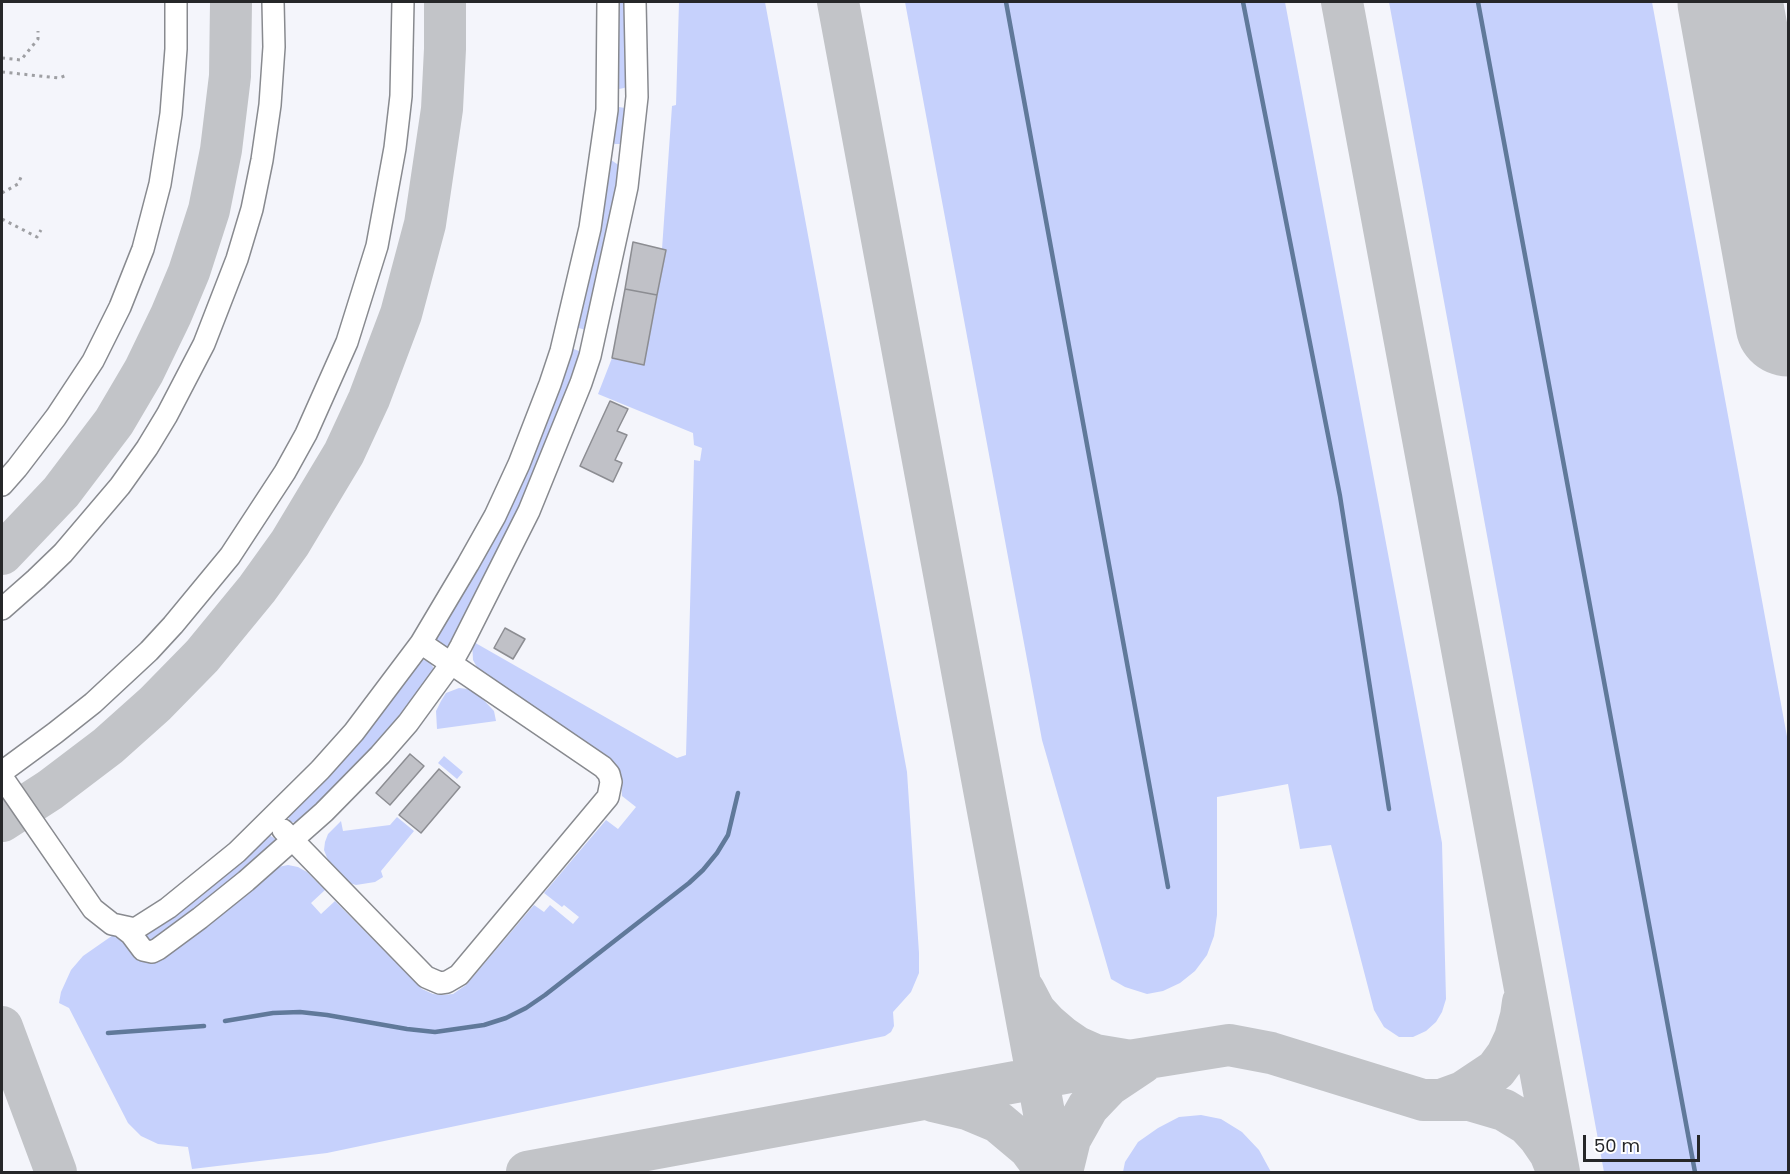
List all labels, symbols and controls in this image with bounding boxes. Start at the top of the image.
scale bar [1586,1123,1703,1161]
text: 50 m [1594,1133,1640,1158]

